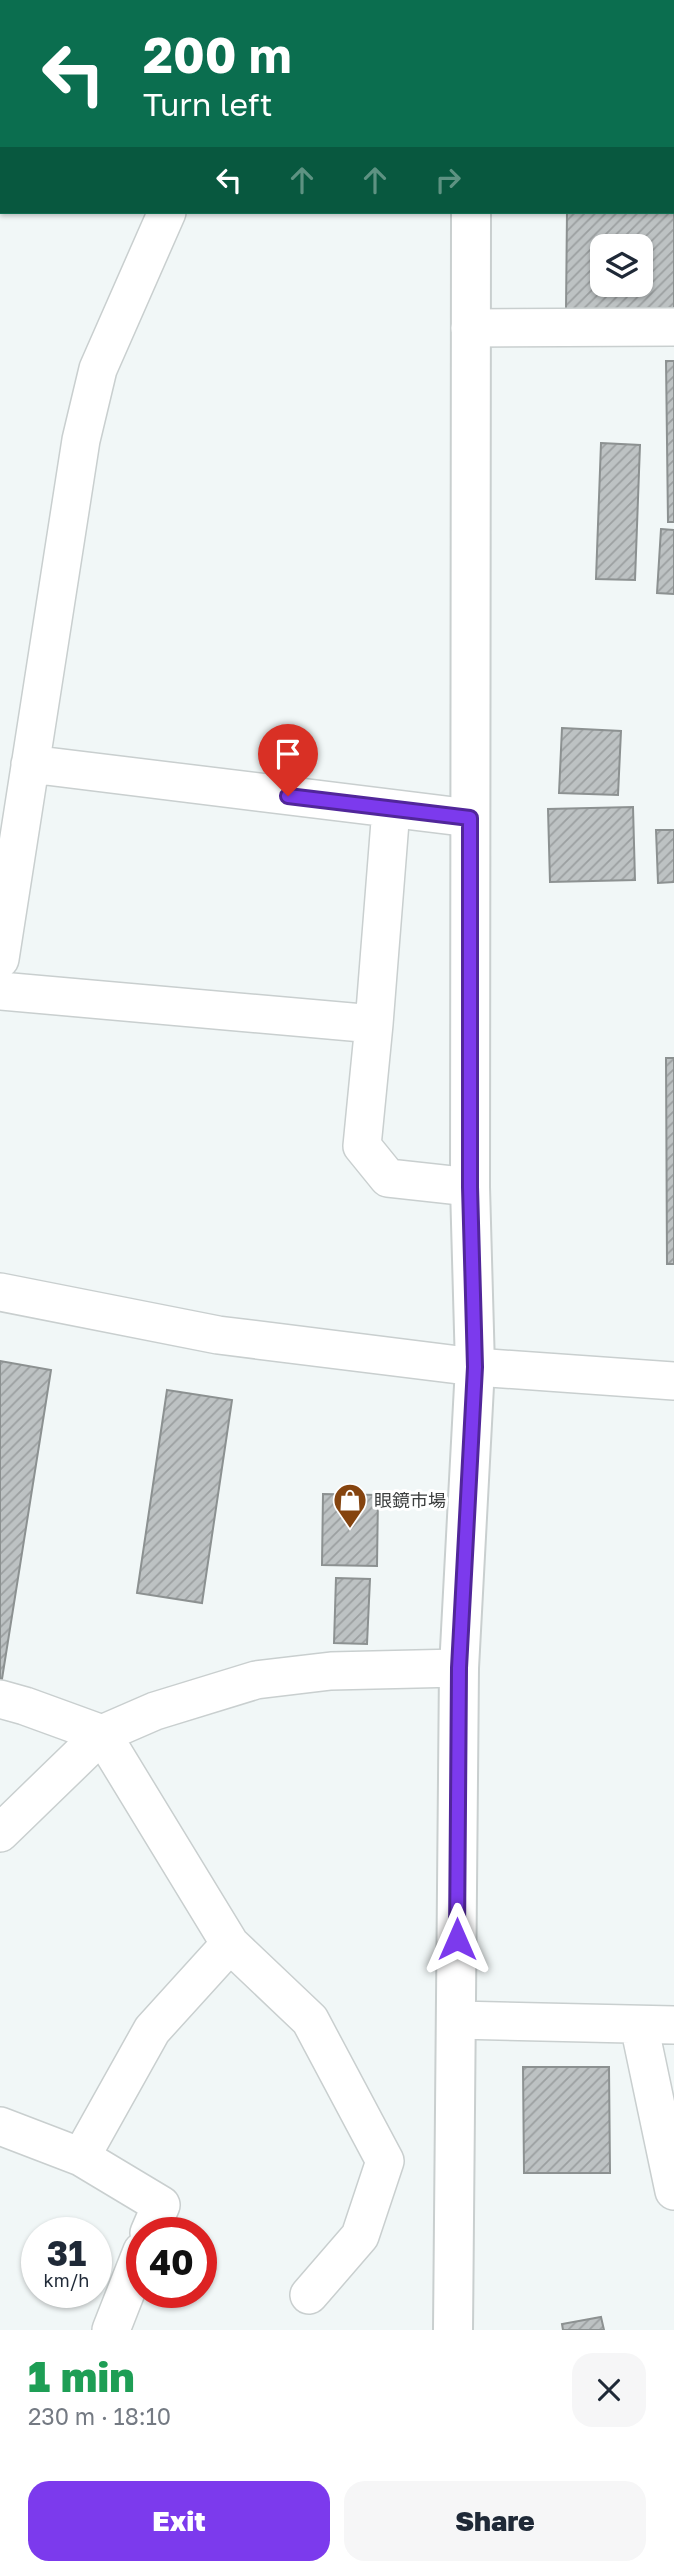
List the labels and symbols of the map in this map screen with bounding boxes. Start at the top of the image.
pin [258,724,318,796]
shop icon: 眼鏡市場 [331,1481,369,1530]
place label: 眼鏡市場 [374,1489,446,1511]
position arrow [420,1902,494,1976]
speed limit sign: 40 [126,2217,217,2308]

